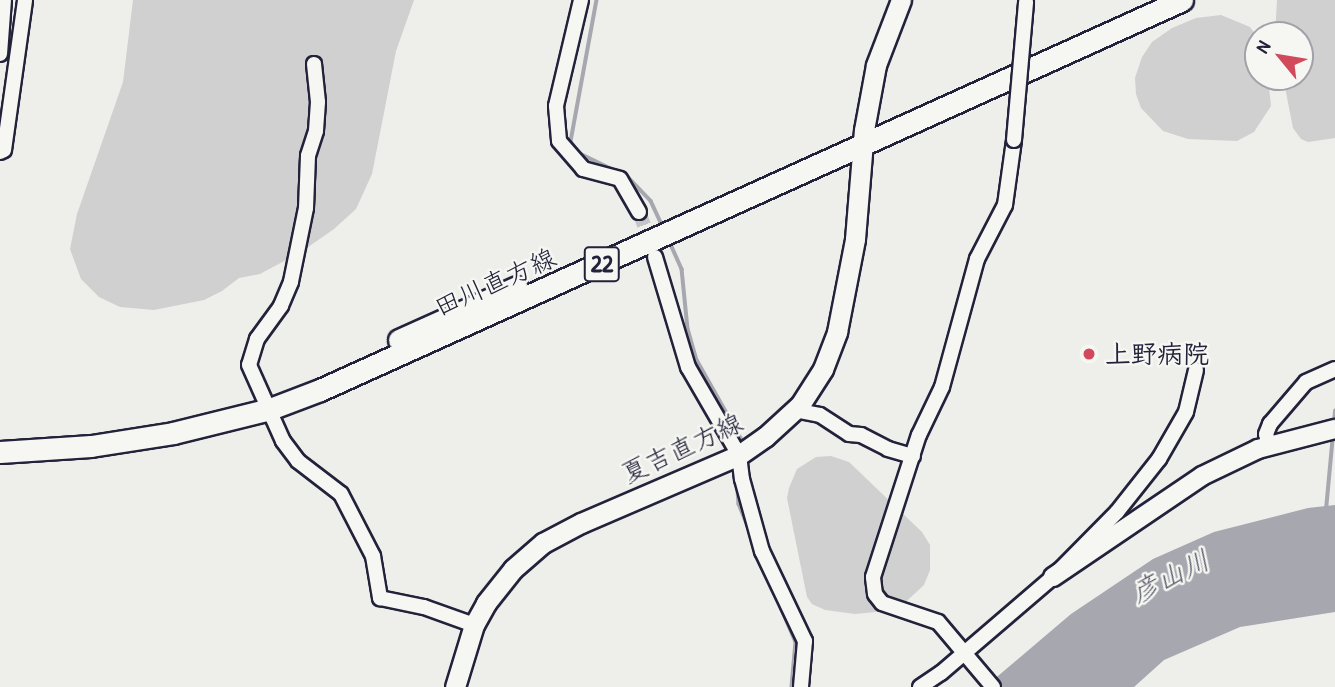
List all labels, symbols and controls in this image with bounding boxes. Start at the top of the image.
north arrow [1244,21,1314,91]
text: N [1249,36,1276,57]
street label: 田川直方線 [429,241,561,323]
road number: 22 [583,244,621,284]
place label: 上野病院 [1105,338,1209,370]
marker: 上野病院 [1079,344,1099,364]
street label: 夏吉直方線 [616,406,748,490]
water label: 彦山川 [1125,542,1215,610]

